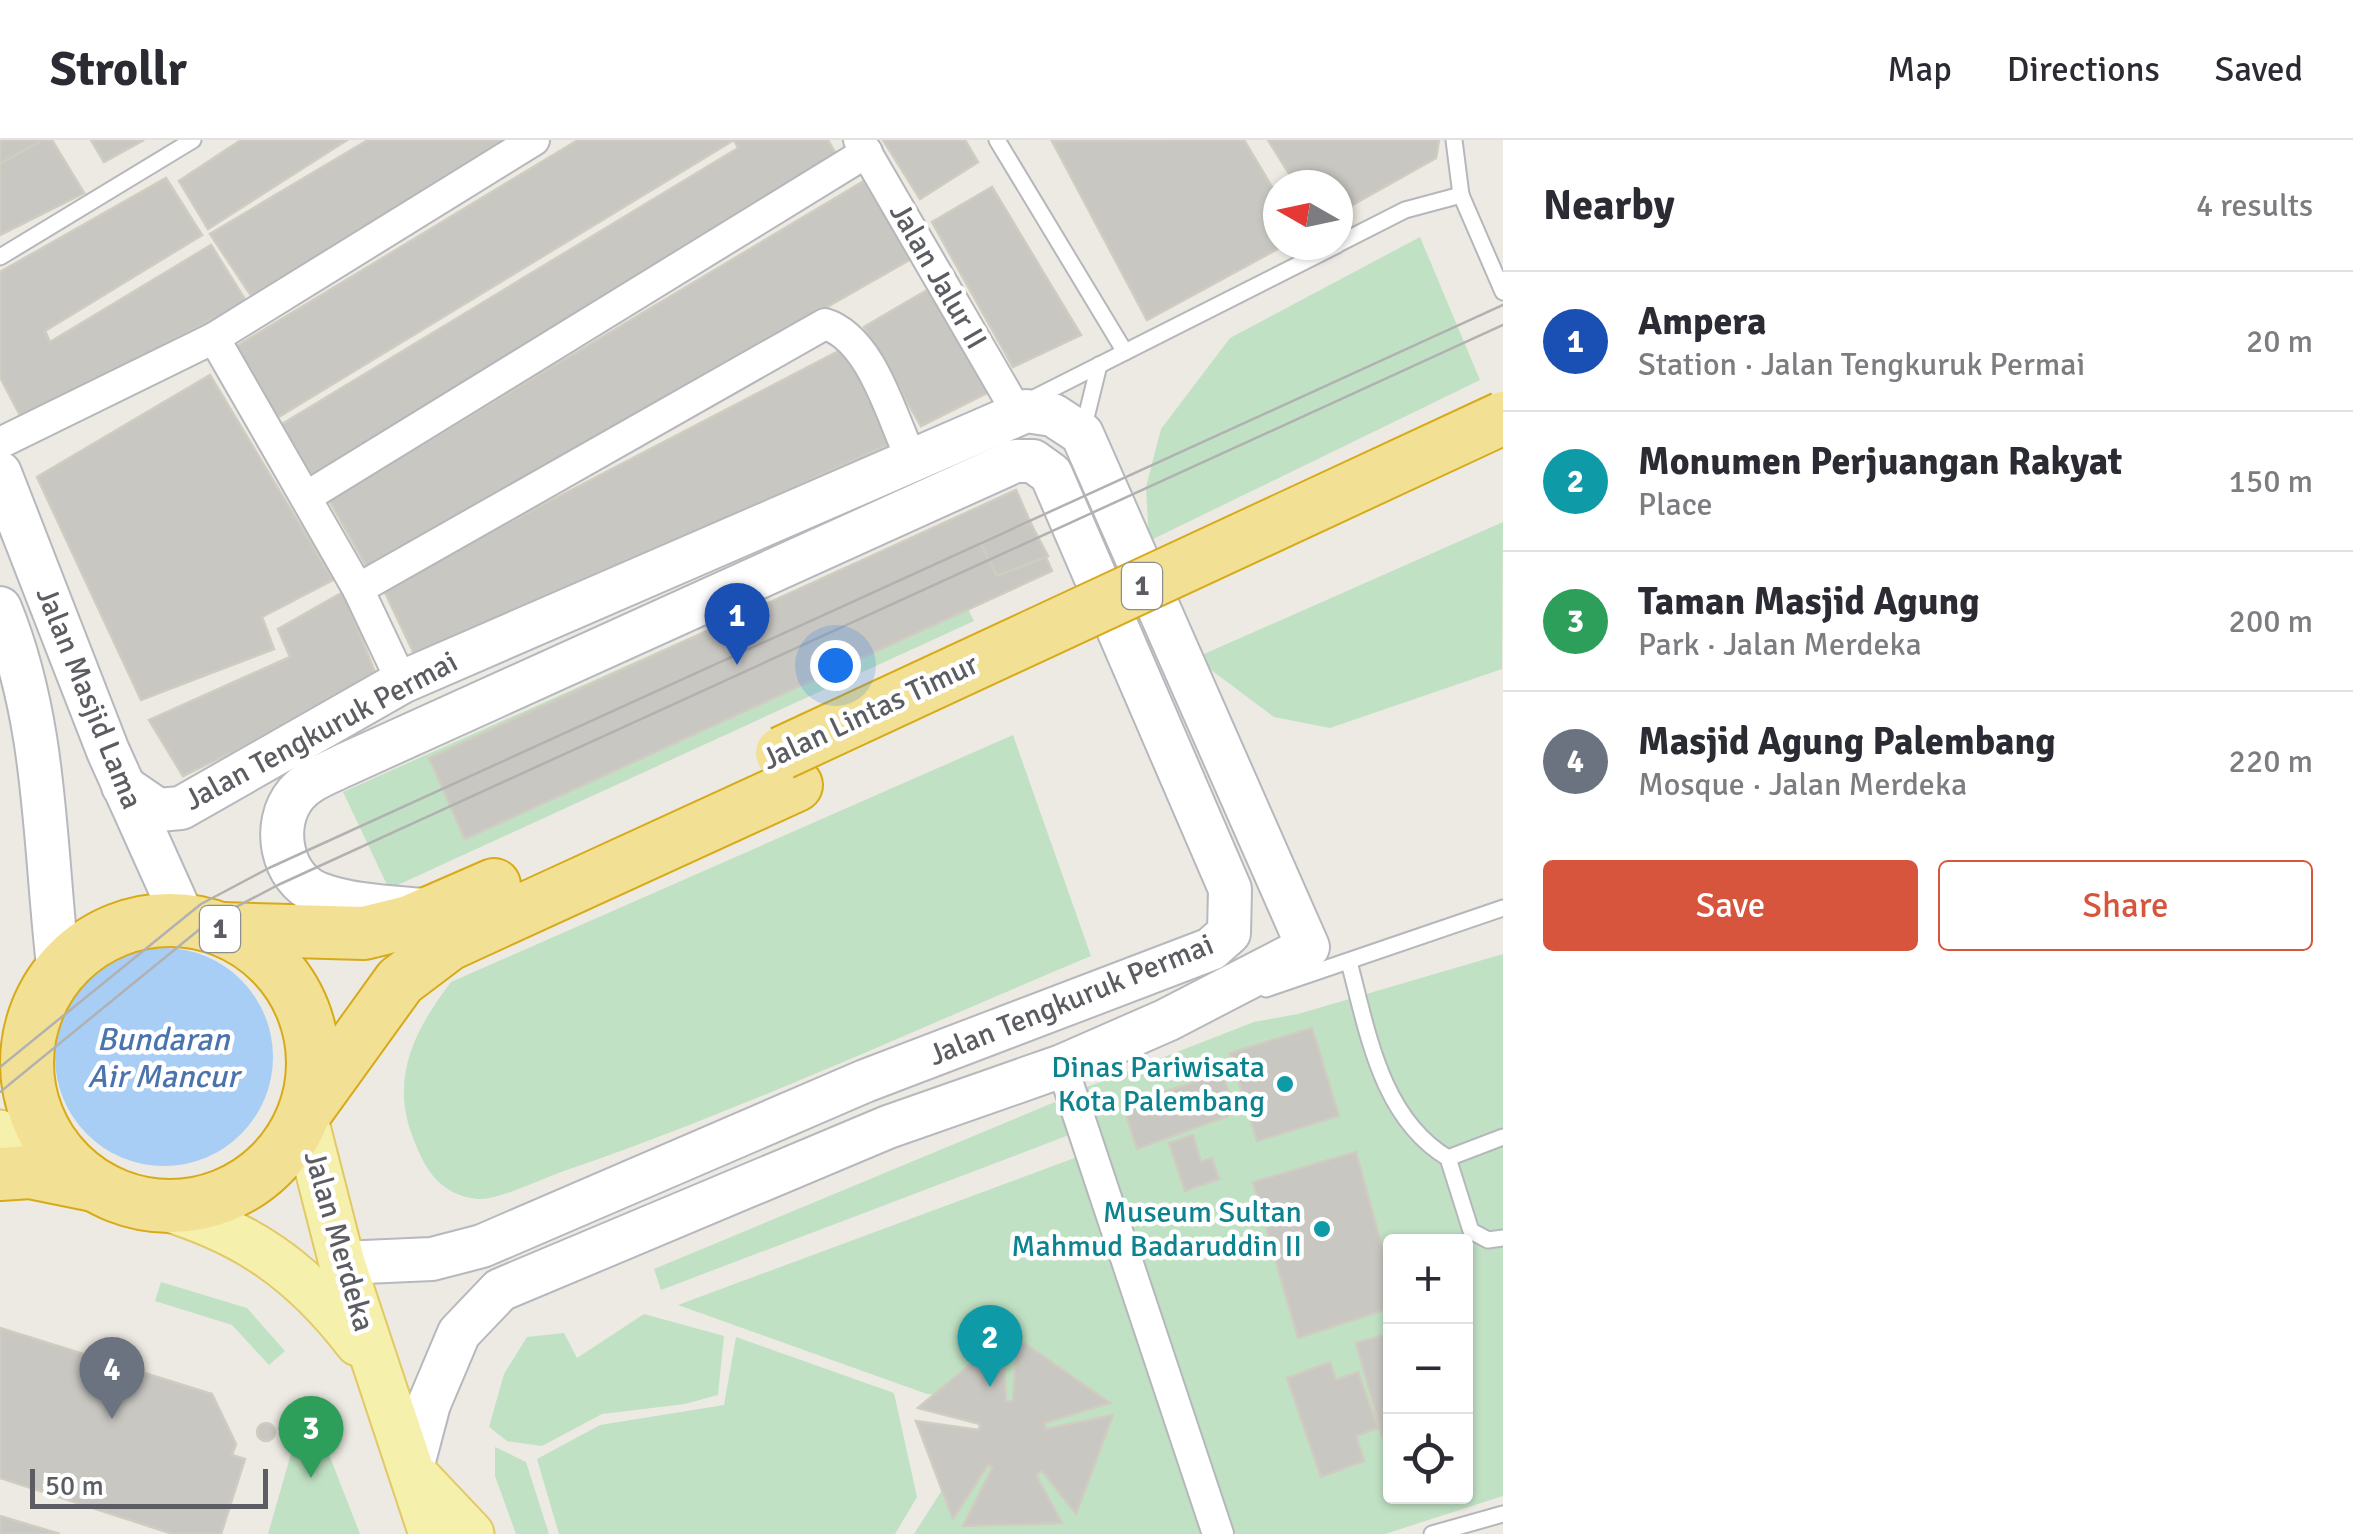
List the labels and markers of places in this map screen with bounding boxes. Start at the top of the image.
pin: 1 [704,582,770,665]
place label: Dinas Pariwisata Kota Palembang [1051,1049,1265,1120]
marker: Dinas Pariwisata Kota Palembang [1274,1073,1296,1095]
place label: Museum Sultan Mahmud Badaruddin II [1011,1194,1302,1265]
marker: Museum Sultan Mahmud Badaruddin II [1311,1218,1333,1240]
pin: 2 [958,1304,1022,1387]
pin: 4 [80,1336,144,1419]
pin: 3 [278,1396,344,1478]

